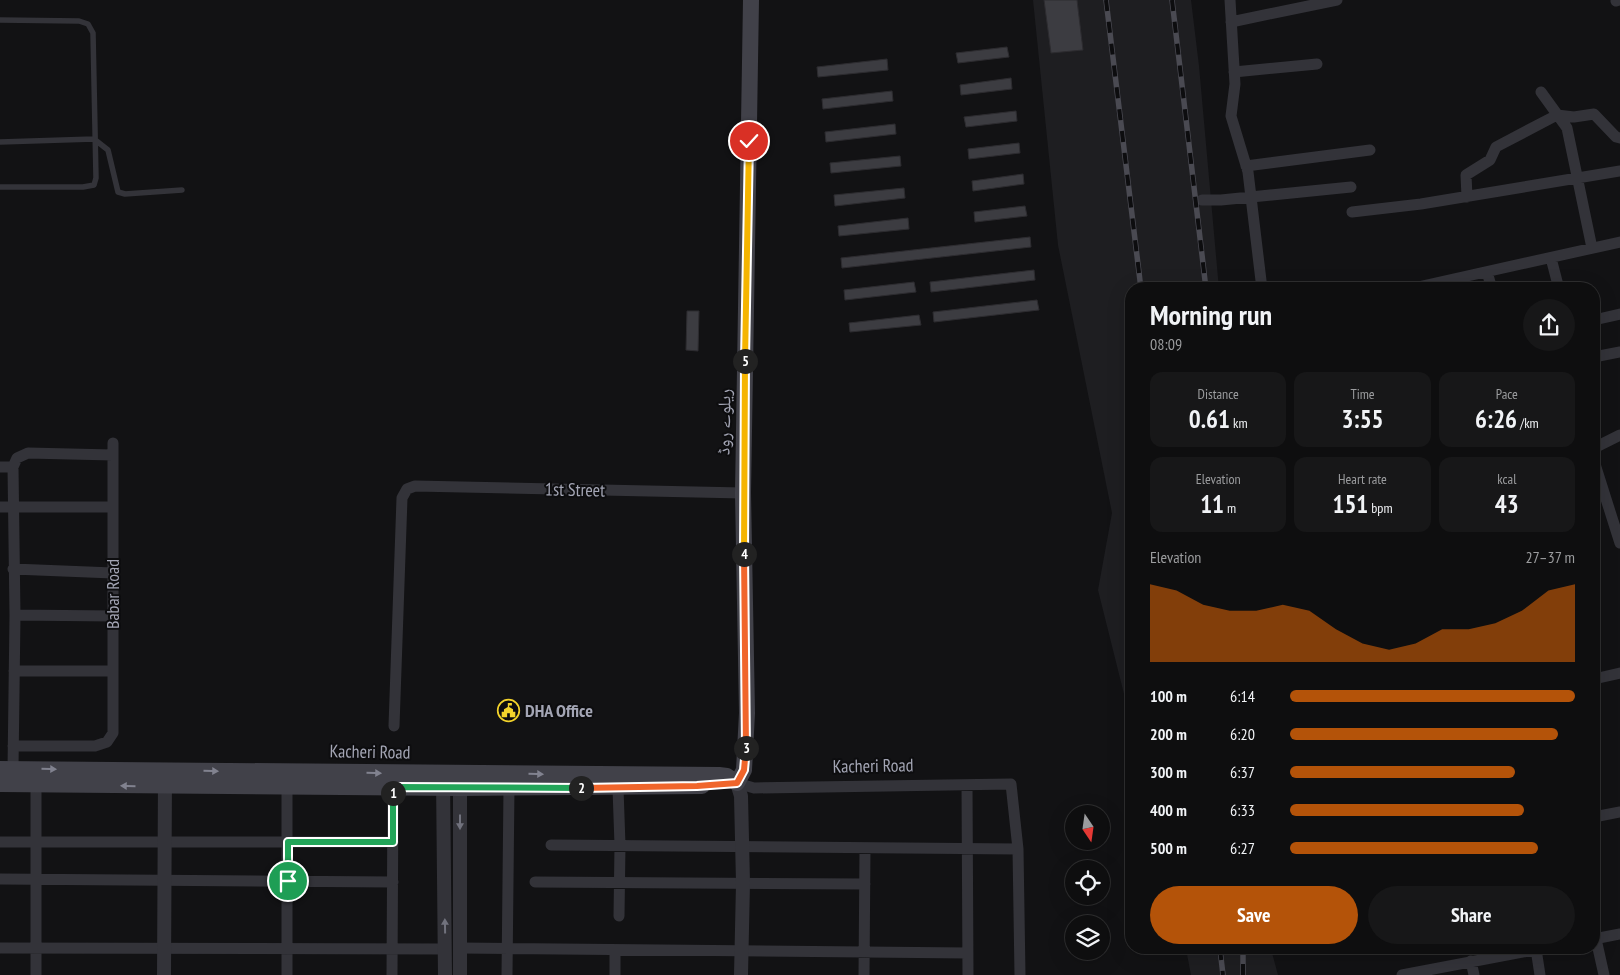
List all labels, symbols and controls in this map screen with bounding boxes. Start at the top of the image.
pin [728,120,770,162]
icon: check [735,127,763,155]
text: Morning run [1150,296,1272,333]
button: share [1523,299,1575,351]
text: 08:09 [1150,334,1182,354]
pin: 5 [732,348,758,374]
text: 5 [742,352,749,370]
text: Distance [1198,385,1239,403]
text: Time [1350,385,1375,403]
text: Pace [1496,385,1518,403]
street label: ریلوے روڈ [711,388,736,455]
text: 0.61 [1189,403,1230,435]
text: 3:55 [1341,403,1384,435]
text: 6:26 [1475,403,1517,435]
text: km [1230,414,1248,432]
text: /km [1517,414,1539,432]
text: Elevation [1196,470,1241,488]
text: Heart rate [1338,470,1387,488]
text: kcal [1497,470,1516,488]
street label: 1st Street [545,477,605,502]
text: 11 [1200,488,1224,520]
text: 151 [1332,488,1368,520]
text: 43 [1495,488,1519,520]
text: m [1224,499,1236,517]
text: bpm [1368,499,1393,517]
pin: 4 [732,542,756,566]
text: 4 [741,545,748,563]
text: Elevation [1150,547,1201,567]
text: 27–37 m [1525,547,1575,567]
street label: Babar Road [101,559,124,629]
text: 100 m [1150,686,1187,706]
text: 6:14 [1230,686,1255,706]
public building icon: DHA Office [497,699,521,723]
place label: DHA Office [525,699,593,722]
text: 200 m [1150,724,1187,744]
text: 6:20 [1230,724,1255,744]
pin: 3 [734,736,758,760]
street label: Kacheri Road [329,739,411,764]
text: 3 [743,739,750,757]
street label: Kacheri Road [832,753,914,778]
text: 300 m [1150,762,1187,782]
text: 6:37 [1230,762,1255,782]
one-way arrow [41,765,57,773]
one-way arrow [203,767,219,775]
one-way arrow [366,769,382,777]
one-way arrow [528,770,544,778]
pin: 2 [568,776,594,800]
text: 2 [578,779,585,797]
pin: 1 [380,780,406,806]
one-way arrow [120,782,136,790]
text: 1 [390,784,397,802]
text: 400 m [1150,800,1187,820]
text: 6:33 [1230,800,1255,820]
north arrow [1065,805,1110,850]
map controls [1065,805,1110,960]
one-way arrow [456,814,464,830]
text: 500 m [1150,838,1187,858]
text: 6:27 [1230,838,1255,858]
pin [267,860,309,902]
button: locate [1065,860,1110,905]
icon: arrive [274,867,302,895]
button: Save [1150,886,1358,944]
button: Share [1368,886,1575,944]
button: layers [1065,915,1110,960]
one-way arrow [441,918,449,934]

